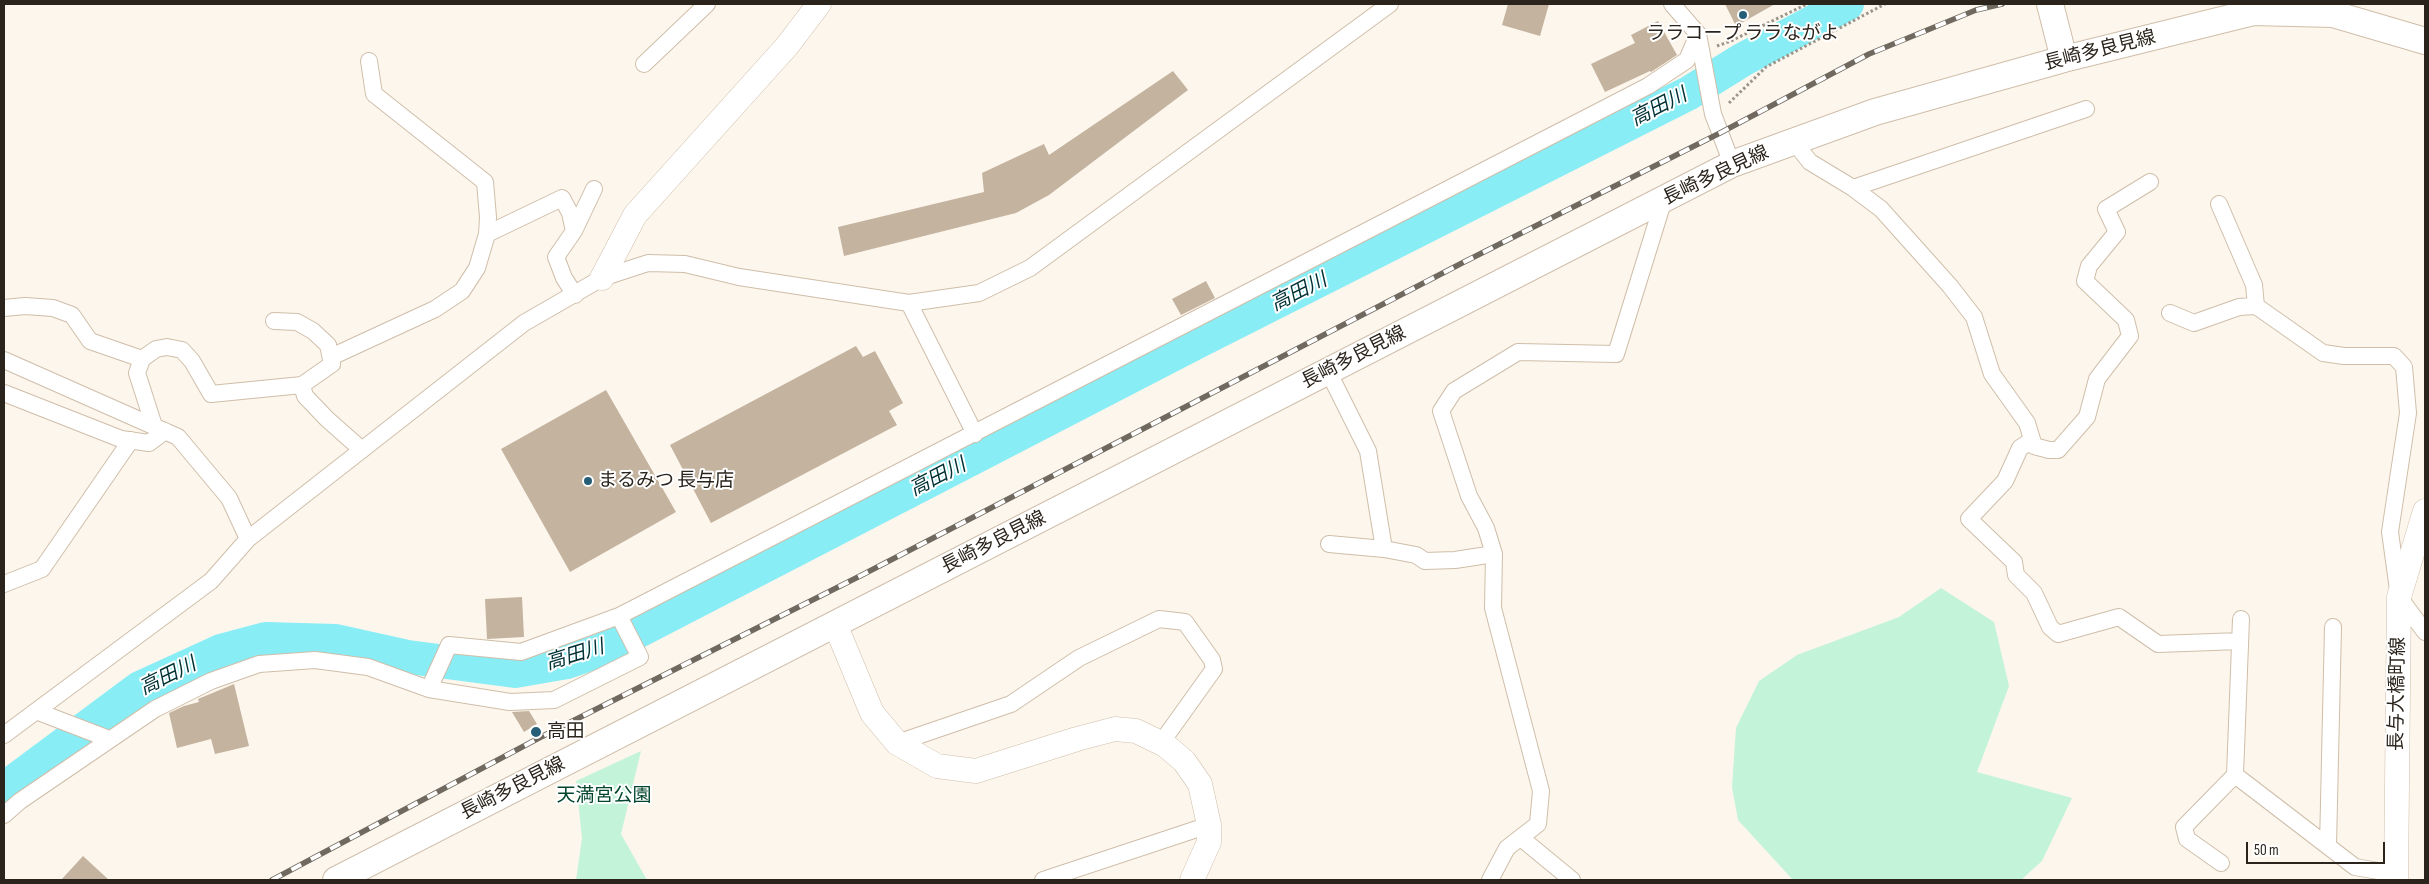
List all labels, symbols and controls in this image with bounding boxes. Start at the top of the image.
marker: ララコープ ララながよ [1737,9,1749,21]
place label: ララコープ ララながよ [1646,23,1840,45]
street label: 長崎多良見線 [2042,26,2158,76]
water label: 高田川 [1627,84,1691,132]
street label: 長崎多良見線 [1660,142,1772,210]
water label: 高田川 [1267,269,1331,317]
street label: 長崎多良見線 [1298,322,1410,394]
water label: 高田川 [906,454,970,502]
place label: まるみつ 長与店 [598,470,734,492]
marker: まるみつ 長与店 [582,475,594,487]
street label: 長崎多良見線 [938,507,1050,579]
water label: 高田川 [543,636,607,676]
street label: 長与大橋町線 [2386,637,2410,751]
water label: 高田川 [136,653,200,701]
place label: 高田 [547,721,585,743]
marker: 高田 [529,725,543,739]
street label: 長崎多良見線 [457,753,569,825]
park label: 天満宮公園 [557,785,651,807]
scale bar [2249,832,2388,864]
text: 50 m [2254,841,2279,860]

